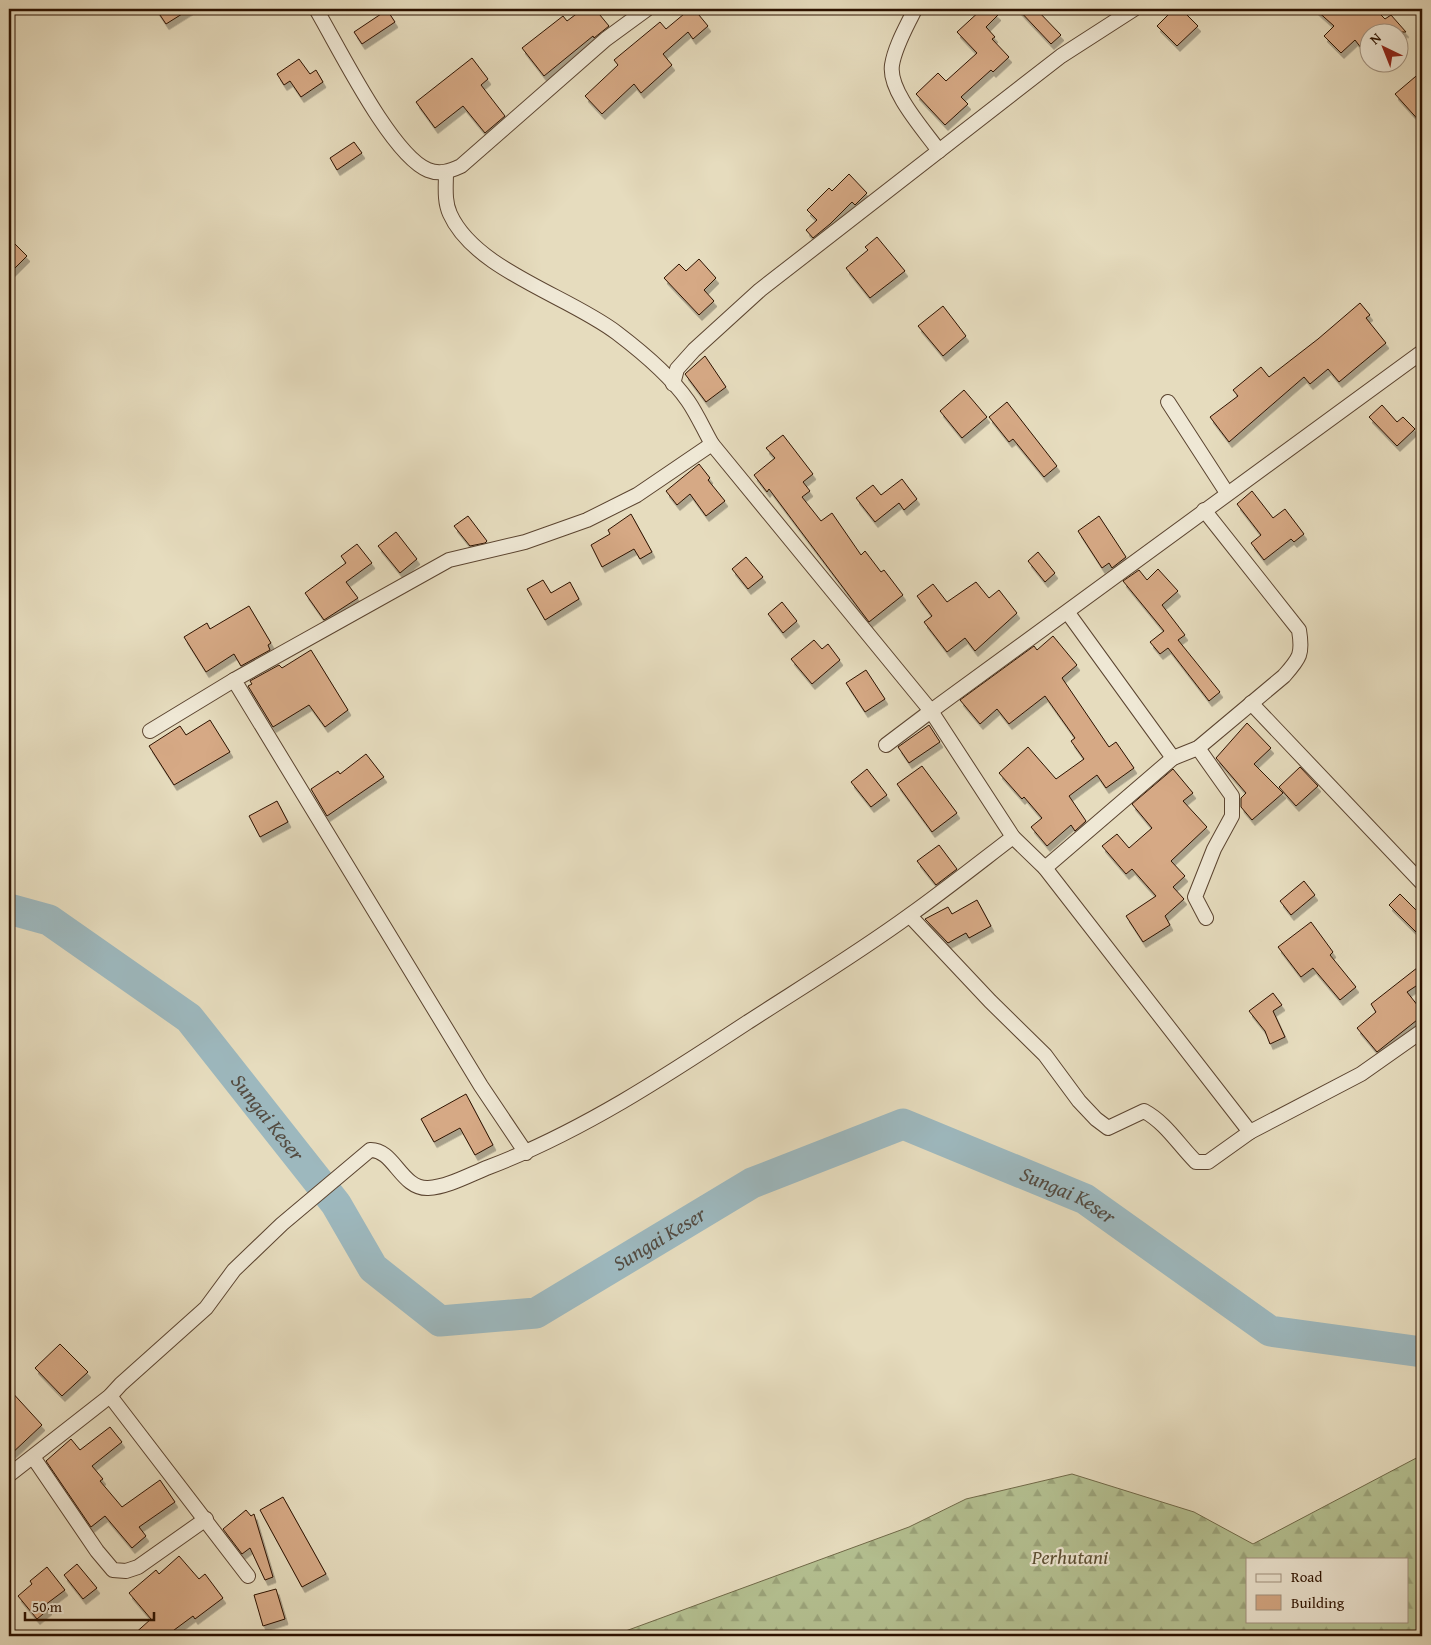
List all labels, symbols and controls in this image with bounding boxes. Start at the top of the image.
north arrow [1358,22,1408,72]
text: N [1365,28,1386,49]
water label: Sungai Keser [224,1067,313,1168]
water label: Sungai Keser [1015,1158,1123,1232]
water label: Sungai Keser [607,1198,712,1278]
park label: Perhutani [1031,1542,1108,1571]
legend [1246,1558,1408,1622]
text: Road [1291,1566,1322,1587]
scale bar [25,1590,154,1622]
text: Building [1291,1592,1345,1613]
text: 50 m [32,1596,63,1617]

